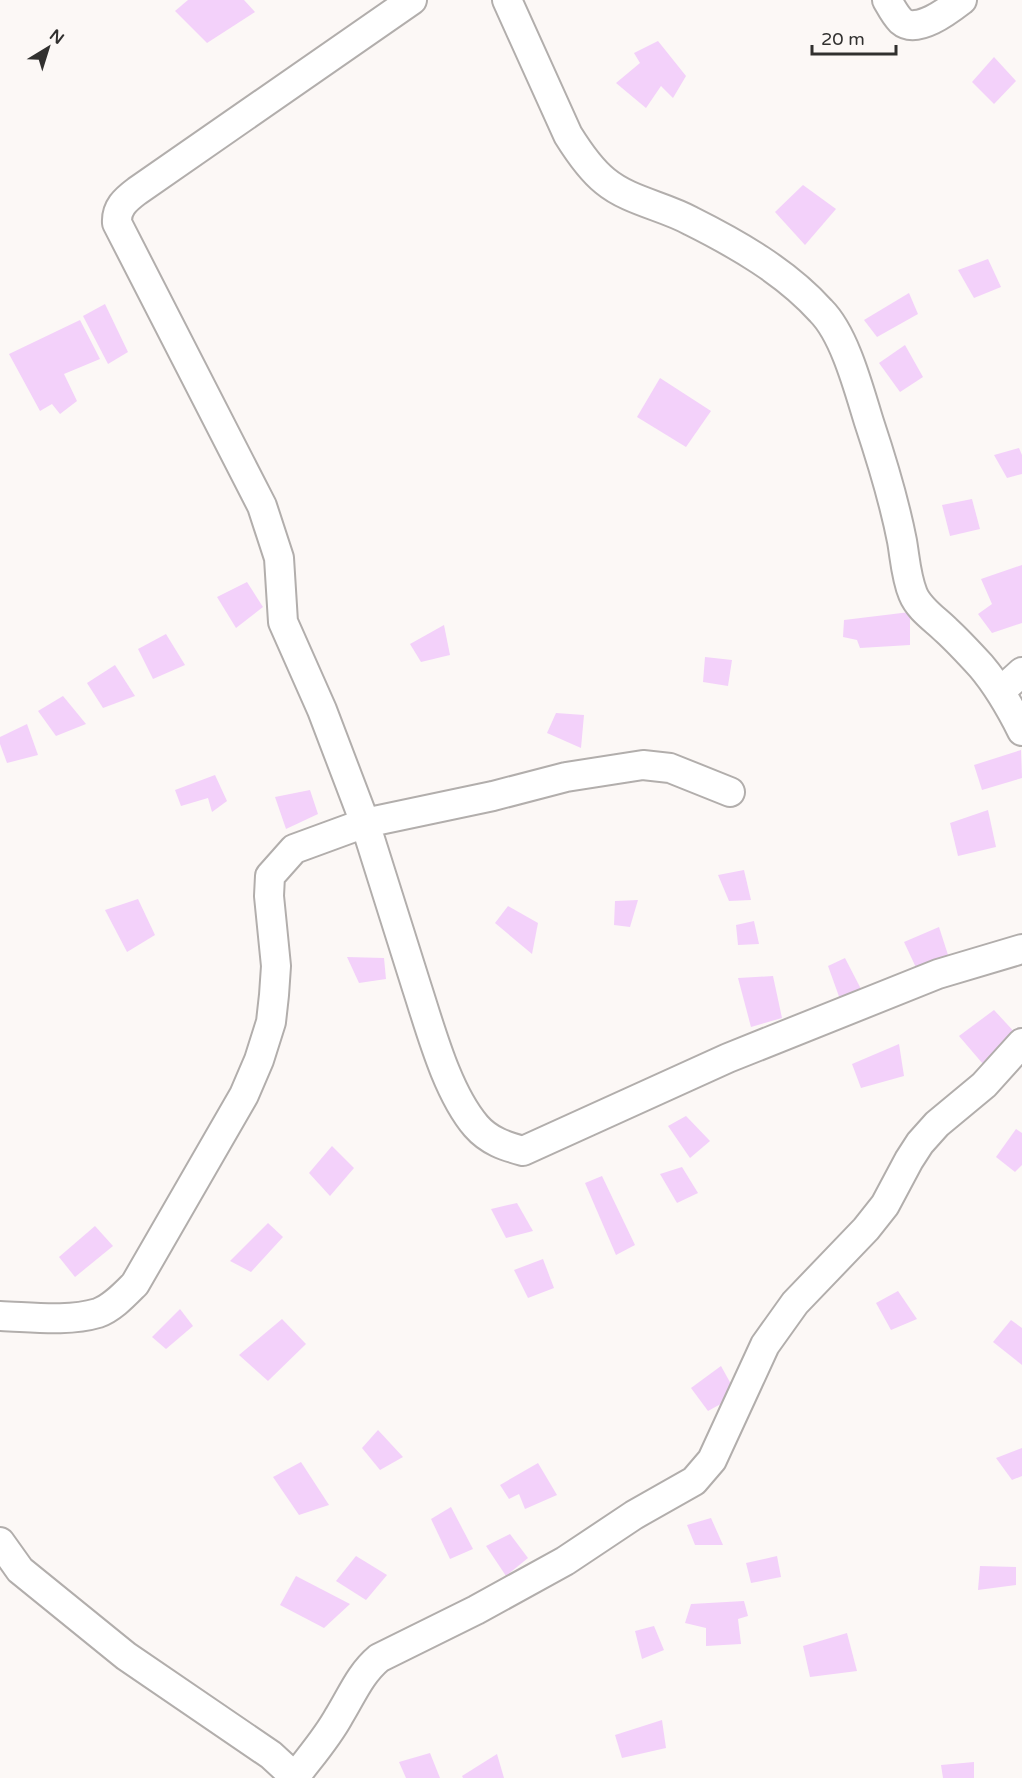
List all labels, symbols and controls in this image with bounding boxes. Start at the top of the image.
north arrow [18,18,78,78]
scale bar [812,18,896,56]
text: N [45,25,68,49]
text: 20 m [821,28,865,50]

